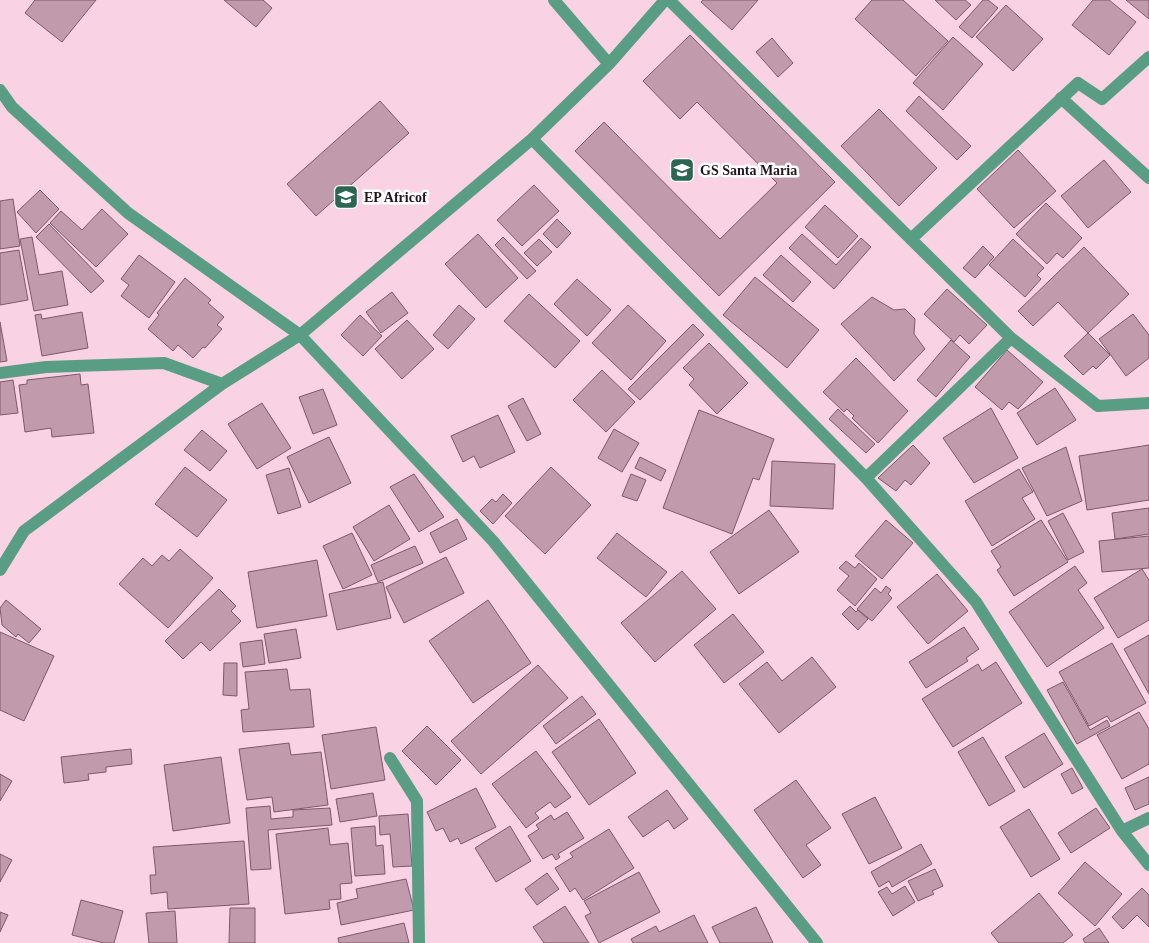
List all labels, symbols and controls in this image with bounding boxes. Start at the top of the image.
school or university icon: GS Santa Maria [669,157,695,183]
place label: GS Santa Maria [700,163,797,178]
school or university icon: EP Africof [333,184,359,210]
place label: EP Africof [364,190,427,205]

